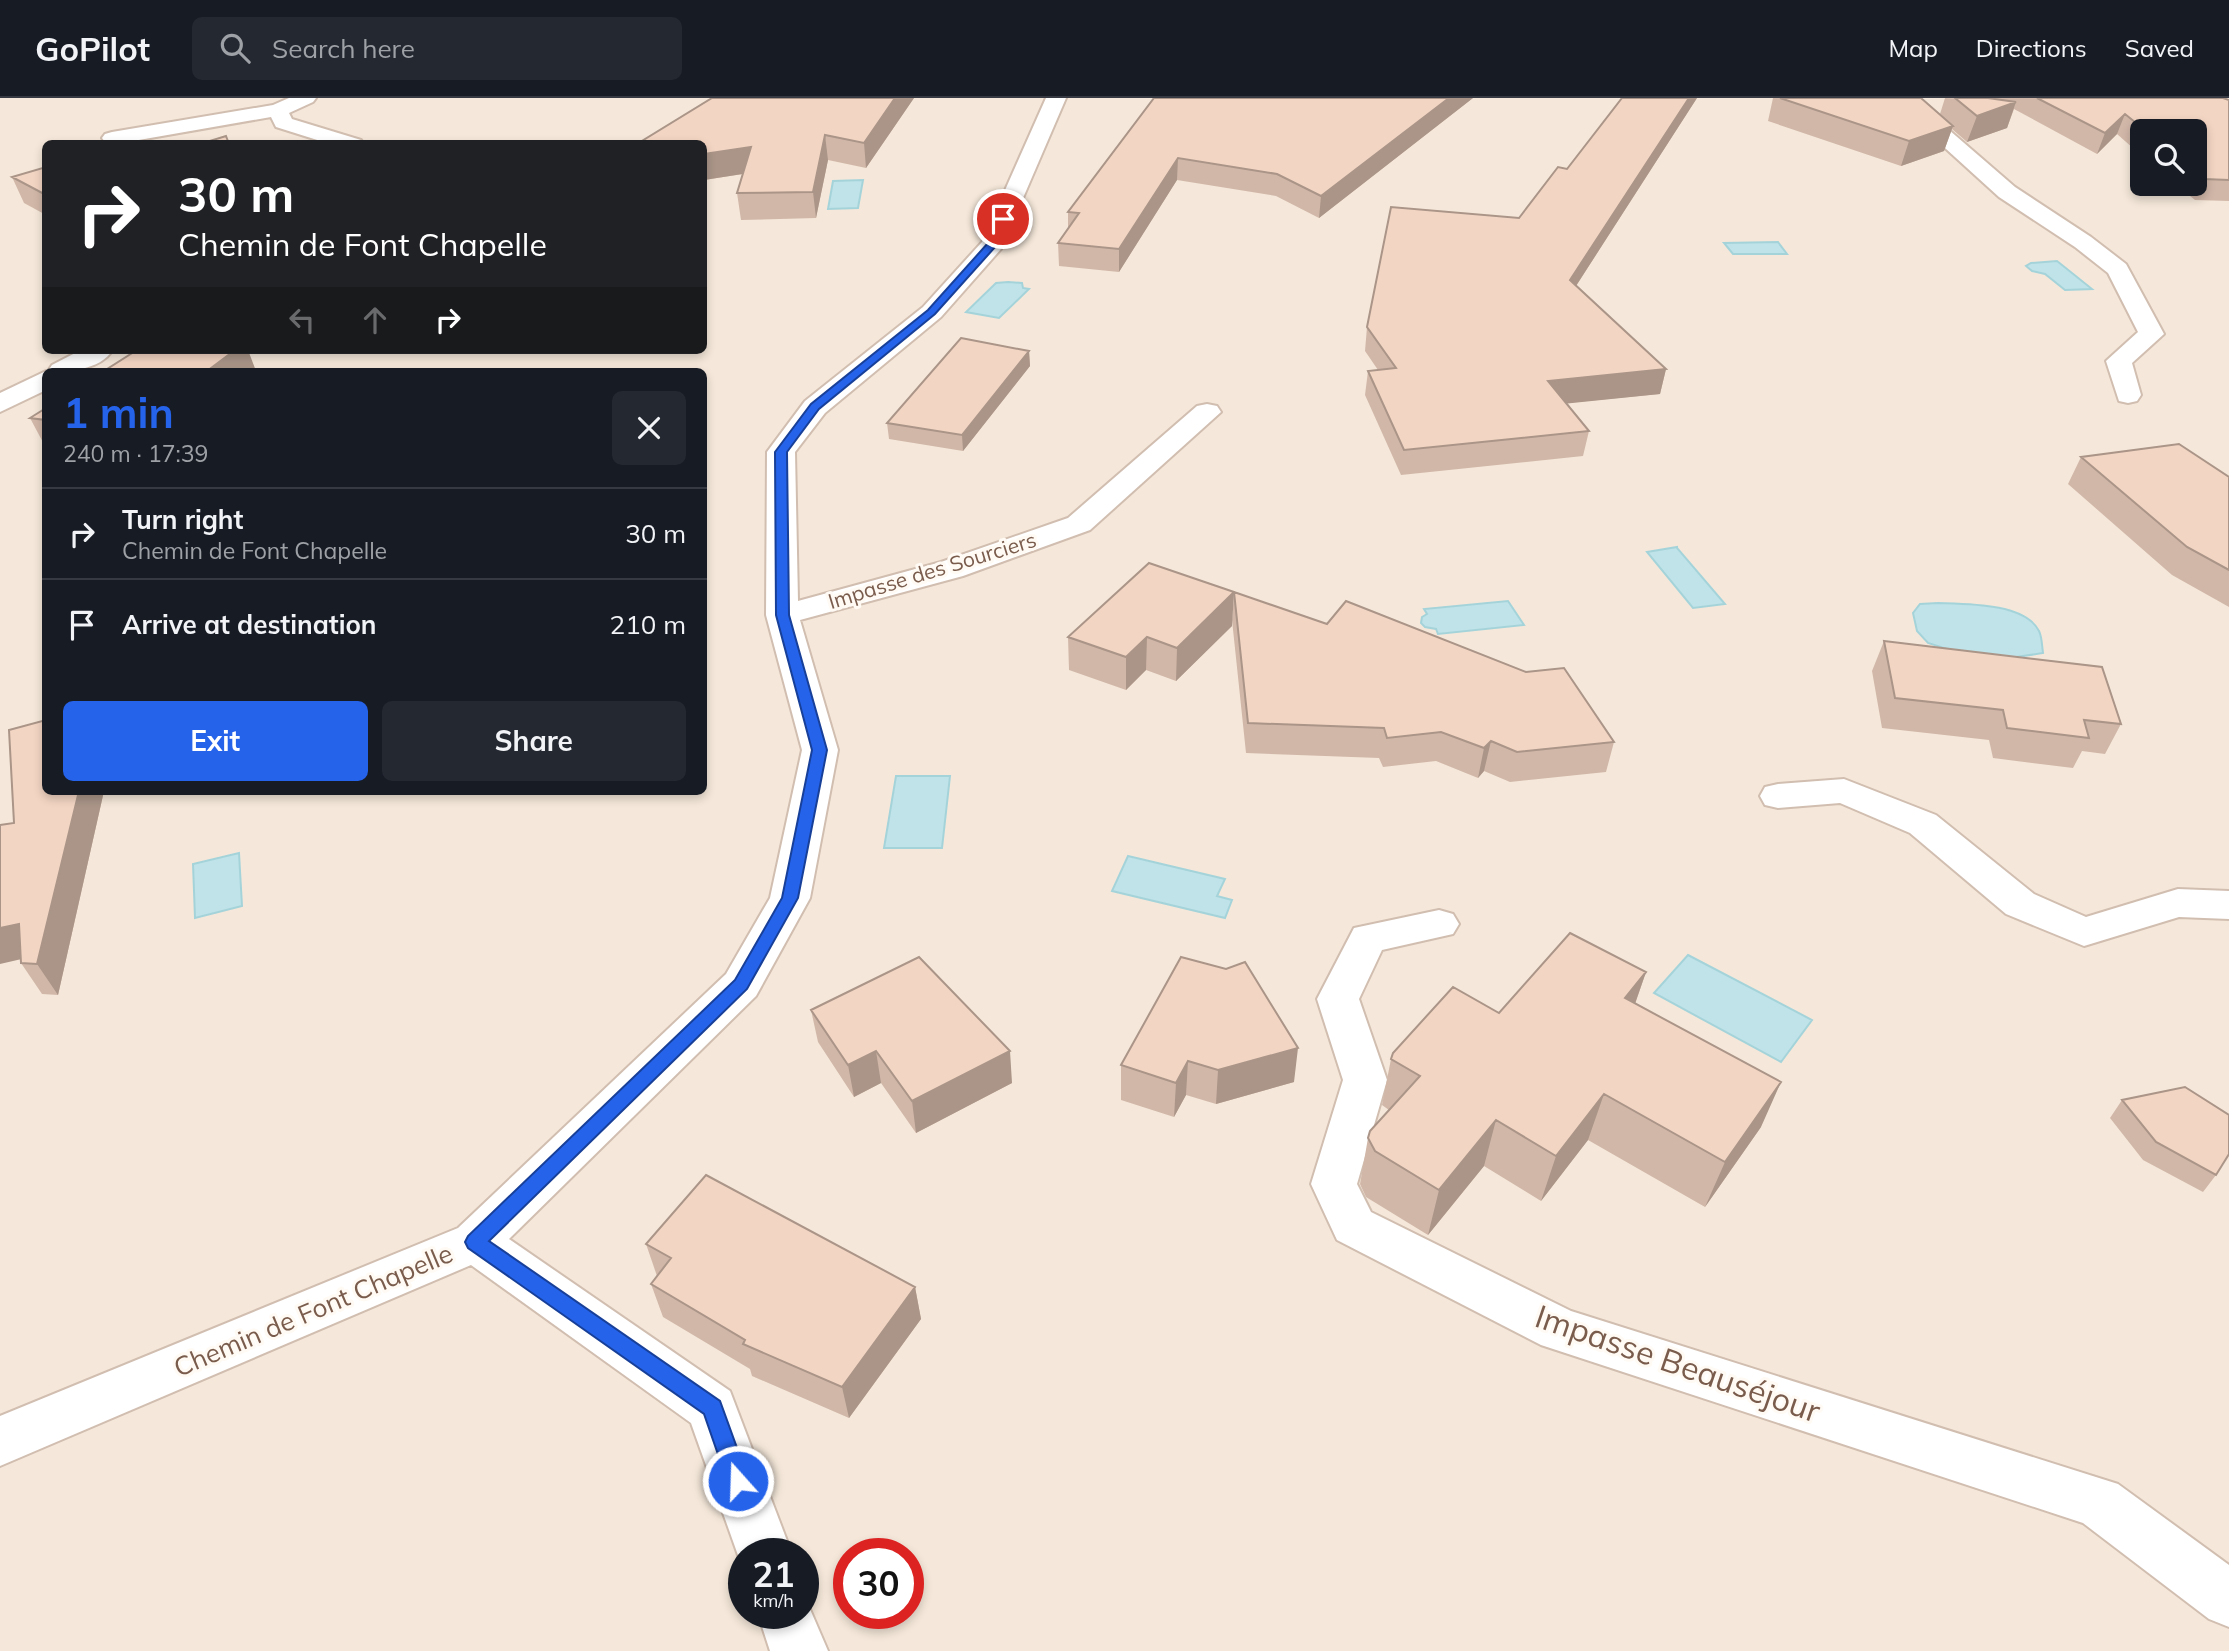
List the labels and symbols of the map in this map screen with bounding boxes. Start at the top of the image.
pin [973,189,1033,249]
street label: Impasse des Sourciers [825,526,1039,614]
street label: Chemin de Font Chapelle [169,1236,457,1384]
street label: Impasse Beauséjour [1530,1296,1826,1431]
position arrow [701,1444,775,1518]
speed limit sign: 30 [833,1538,924,1629]

